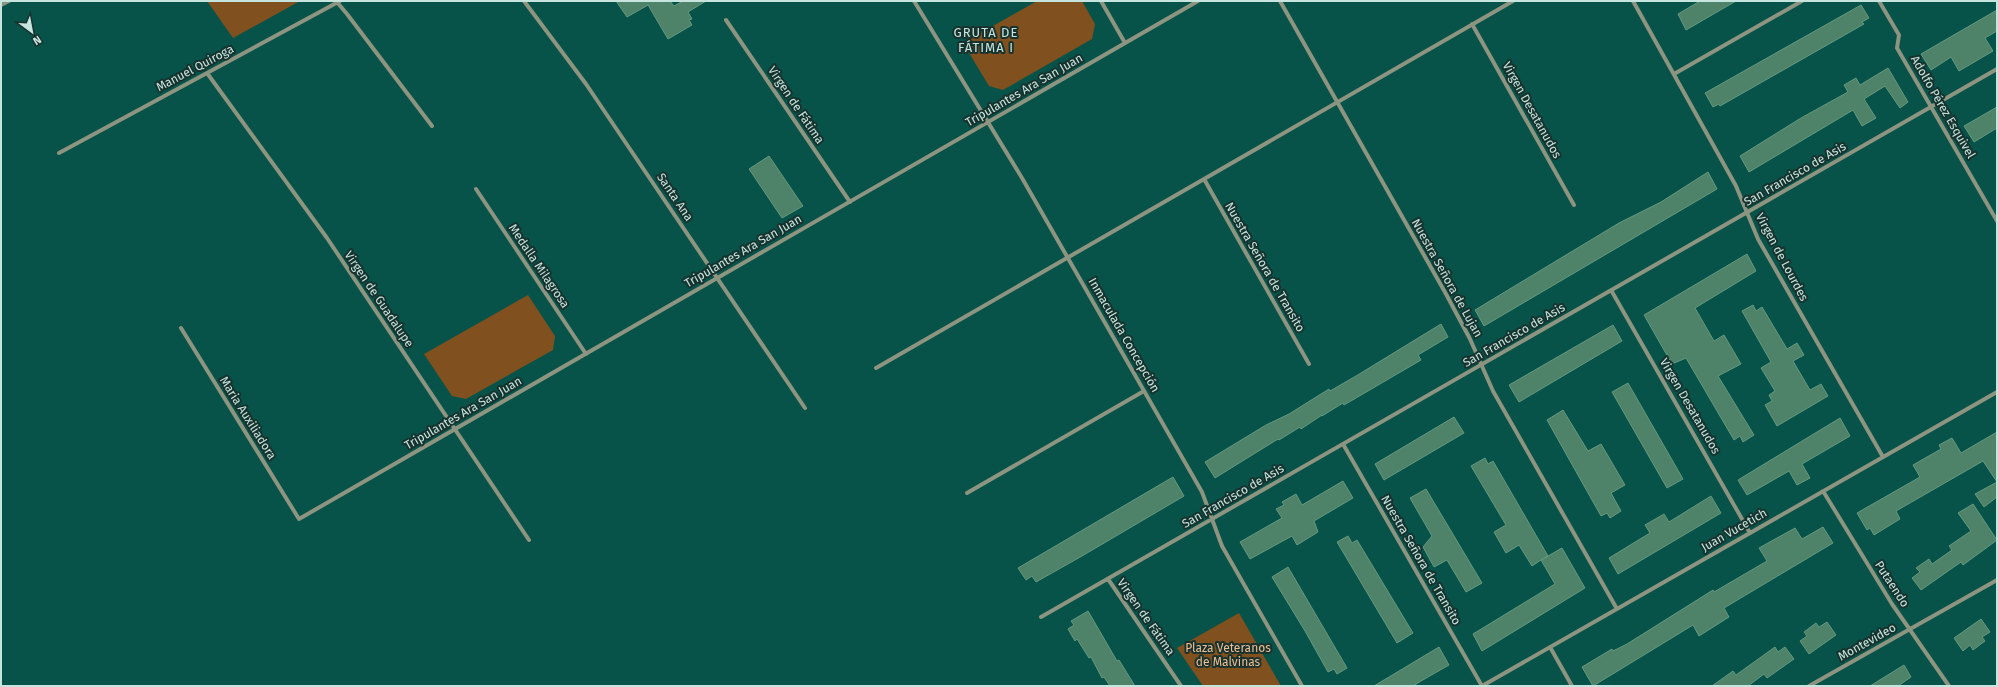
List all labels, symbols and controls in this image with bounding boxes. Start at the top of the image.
north arrow [12,12,52,52]
district label: GRUTA DE FÁTIMA I [954,25,1018,55]
text: N [30,33,44,48]
street label: Manuel Quiroga [154,42,236,94]
street label: Tripulantes Ara San Juan [963,51,1085,129]
street label: Adolfo Pérez Esquivel [1908,53,1978,161]
street label: Virgen Desatanudos [1500,59,1565,161]
street label: Virgen de Fátima [765,64,827,146]
street label: San Francisco de Asis [1742,139,1849,209]
street label: Santa Ana [654,170,696,224]
street label: Nuestra Señora de Transito [1222,200,1308,334]
street label: Virgen de Lourdes [1753,211,1811,304]
street label: Tripulantes Ara San Juan [682,212,804,290]
street label: Nuestra Señora de Lujan [1409,216,1485,340]
street label: Medalla Milagrosa [506,221,572,311]
street label: Virgen de Guadalupe [342,248,416,350]
street label: Inmaculada Concepción [1086,275,1162,395]
street label: San Francisco de Asis [1461,300,1568,370]
street label: Virgen Desatanudos [1657,356,1723,457]
street label: Maria Auxiliadora [217,374,279,462]
street label: Tripulantes Ara San Juan [402,374,524,452]
street label: San Francisco de Asis [1180,461,1287,531]
street label: Nuestra Señora de Transito [1378,493,1464,627]
street label: Juan Vucetich [1699,506,1769,554]
street label: Putaendo [1872,558,1912,610]
street label: Virgen de Fátima [1114,576,1178,658]
street label: Montevideo [1836,620,1898,664]
park label: Plaza Veteranos de Malvinas [1185,641,1271,669]

